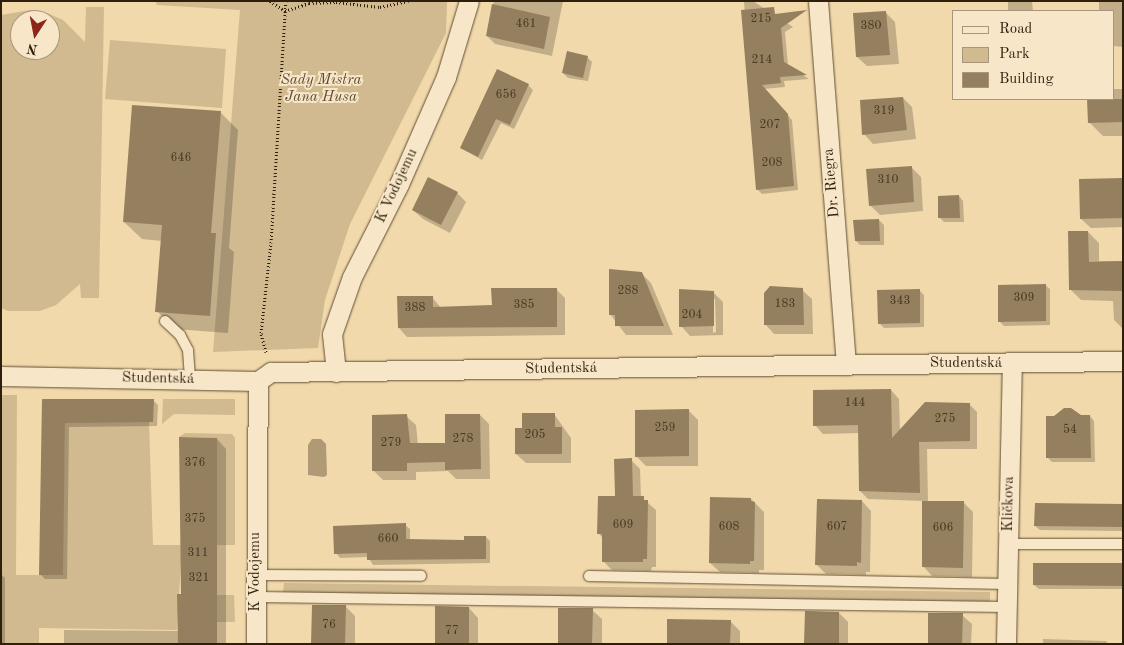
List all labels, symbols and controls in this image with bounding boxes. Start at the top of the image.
north arrow [10,10,60,60]
legend [952,10,1114,100]
house number: 215 [751,13,771,27]
house number: 461 [516,18,536,32]
house number: 380 [861,20,881,34]
text: Road [999,22,1032,37]
text: N [26,41,39,57]
text: Park [999,47,1030,62]
house number: 214 [752,54,772,68]
park label: Sady Mistra Jana Husa [280,71,362,106]
text: Building [999,72,1054,87]
house number: 656 [496,89,516,103]
house number: 319 [874,105,894,119]
house number: 207 [760,119,780,133]
street label: K Vodojemu [372,146,422,226]
street label: Dr. Riegra [820,148,844,218]
house number: 646 [171,152,191,166]
house number: 208 [762,157,782,171]
house number: 310 [878,174,898,188]
house number: 288 [618,285,638,299]
house number: 309 [1014,292,1034,306]
house number: 343 [890,295,910,309]
house number: 183 [775,298,795,312]
house number: 385 [514,299,534,313]
house number: 388 [405,302,425,316]
house number: 204 [682,309,702,323]
street label: Studentská [930,355,1002,373]
street label: Studentská [525,359,597,379]
street label: Studentská [122,369,194,389]
house number: 144 [845,397,865,411]
house number: 275 [935,413,955,427]
house number: 259 [655,422,675,436]
house number: 54 [1063,424,1077,438]
house number: 205 [525,429,545,443]
house number: 278 [453,433,473,447]
house number: 279 [381,437,401,451]
house number: 376 [185,457,205,471]
street label: Kličkova [1000,476,1018,532]
house number: 375 [185,513,205,527]
house number: 609 [613,519,633,533]
house number: 608 [719,521,739,535]
house number: 607 [827,521,847,535]
house number: 606 [933,522,953,536]
street label: K Vodojemu [247,532,265,612]
house number: 660 [378,533,398,547]
house number: 311 [188,547,208,561]
house number: 321 [189,572,209,586]
house number: 76 [322,619,336,633]
house number: 77 [445,625,459,639]

